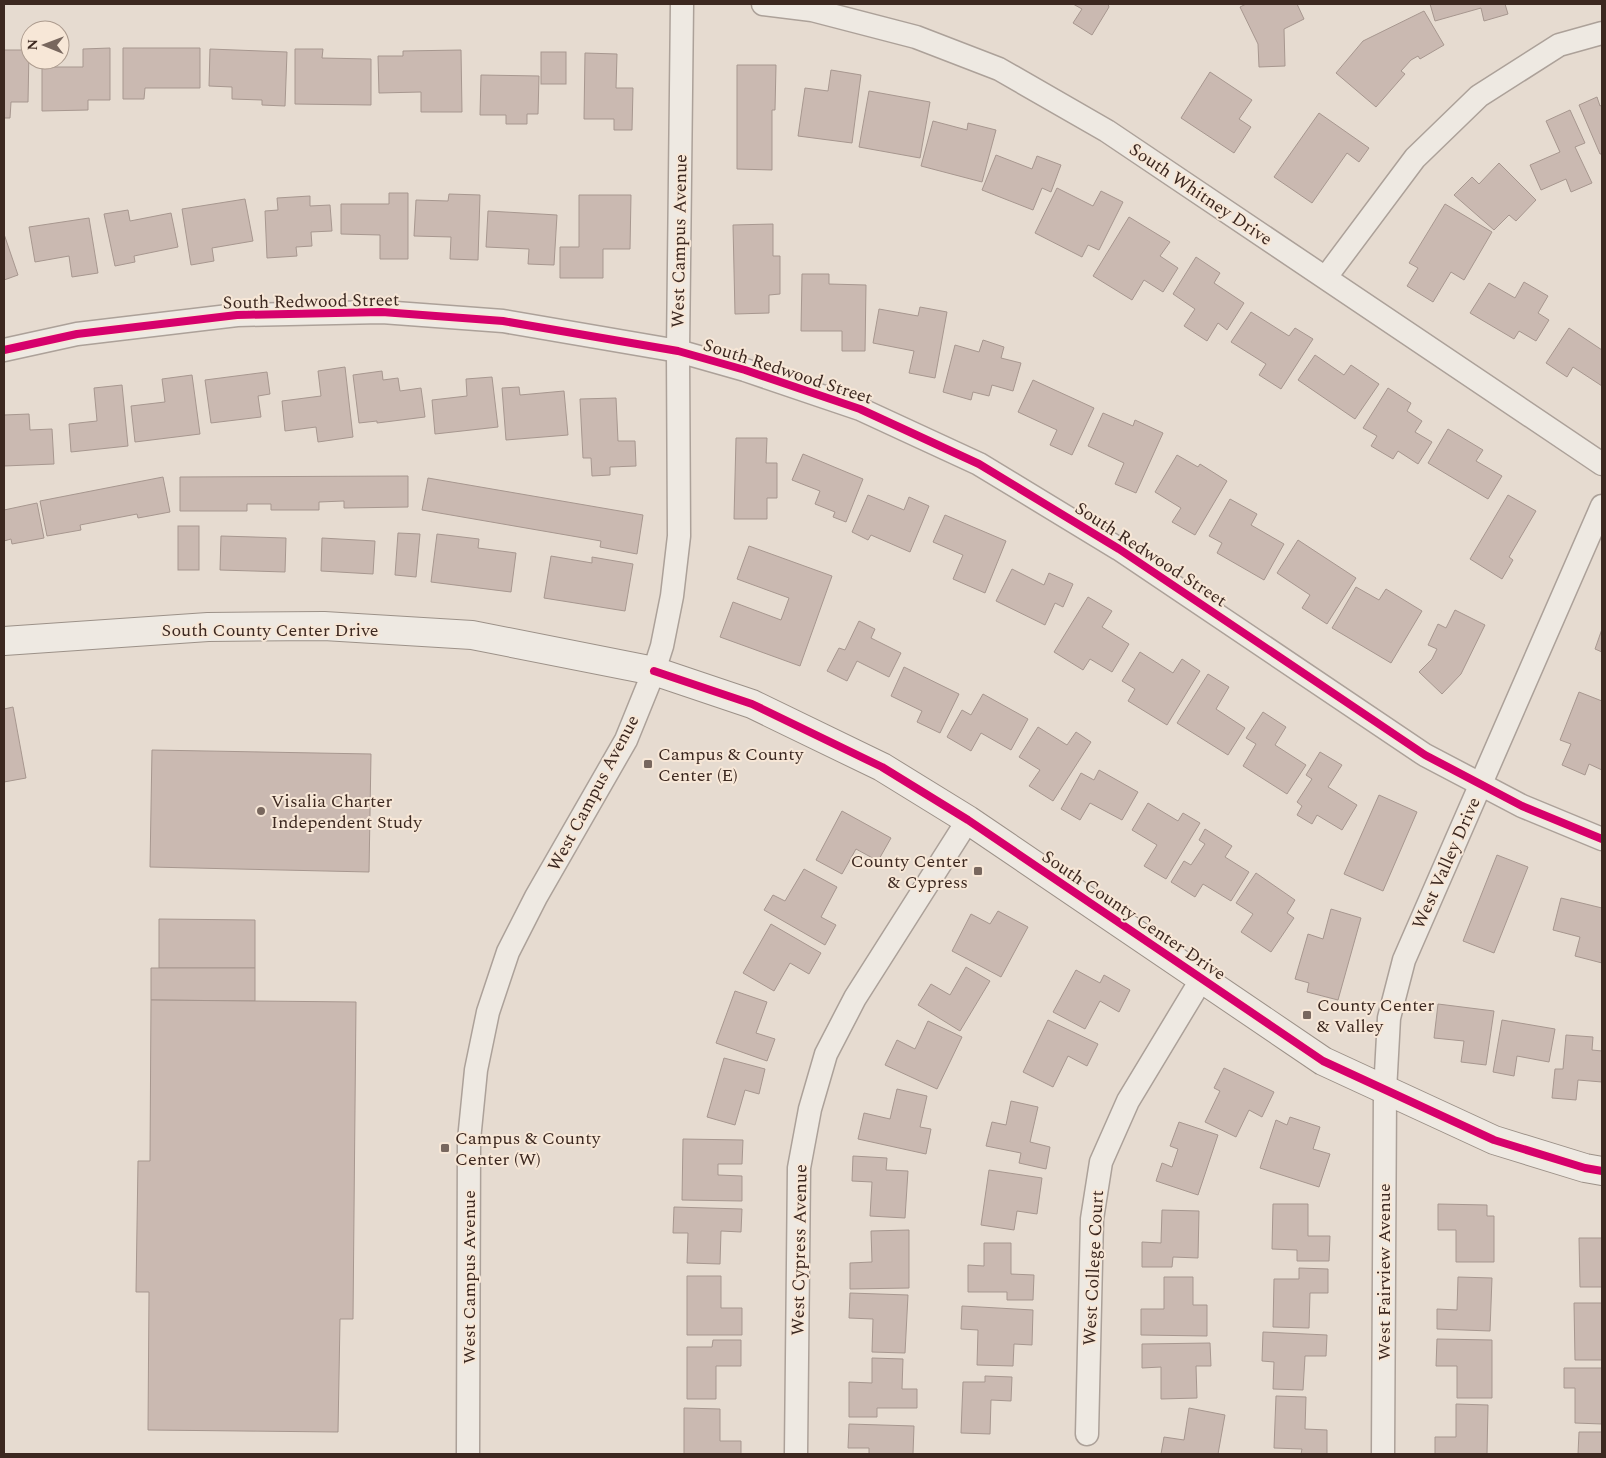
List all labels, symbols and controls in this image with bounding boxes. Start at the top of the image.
north arrow [20,20,70,70]
text: N [22,39,43,51]
street label: South Whitney Drive [1124,136,1278,253]
street label: West Campus Avenue [664,154,695,328]
street label: South Redwood Street [222,286,400,317]
street label: South Redwood Street [700,331,876,412]
street label: South Redwood Street [1069,495,1232,614]
street label: South County Center Drive [161,617,379,644]
street label: West Campus Avenue [541,710,646,876]
place label: Campus & County Center (E) [658,741,805,789]
marker: Campus & County Center (E) [642,758,654,770]
place label: Visalia Charter Independent Study [271,788,423,836]
street label: West Valley Drive [1405,793,1488,934]
marker: Visalia Charter Independent Study [255,805,267,817]
street label: South County Center Drive [1036,844,1231,987]
place label: County Center & Cypress [851,848,968,896]
marker: County Center & Cypress [972,865,984,877]
place label: County Center & Valley [1317,992,1434,1040]
marker: County Center & Valley [1301,1009,1313,1021]
place label: Campus & County Center (W) [455,1125,602,1173]
marker: Campus & County Center (W) [439,1142,451,1154]
street label: West Cypress Avenue [785,1164,814,1336]
street label: West Fairview Avenue [1371,1183,1398,1361]
street label: West Campus Avenue [456,1190,483,1364]
street label: West College Court [1076,1190,1111,1347]

